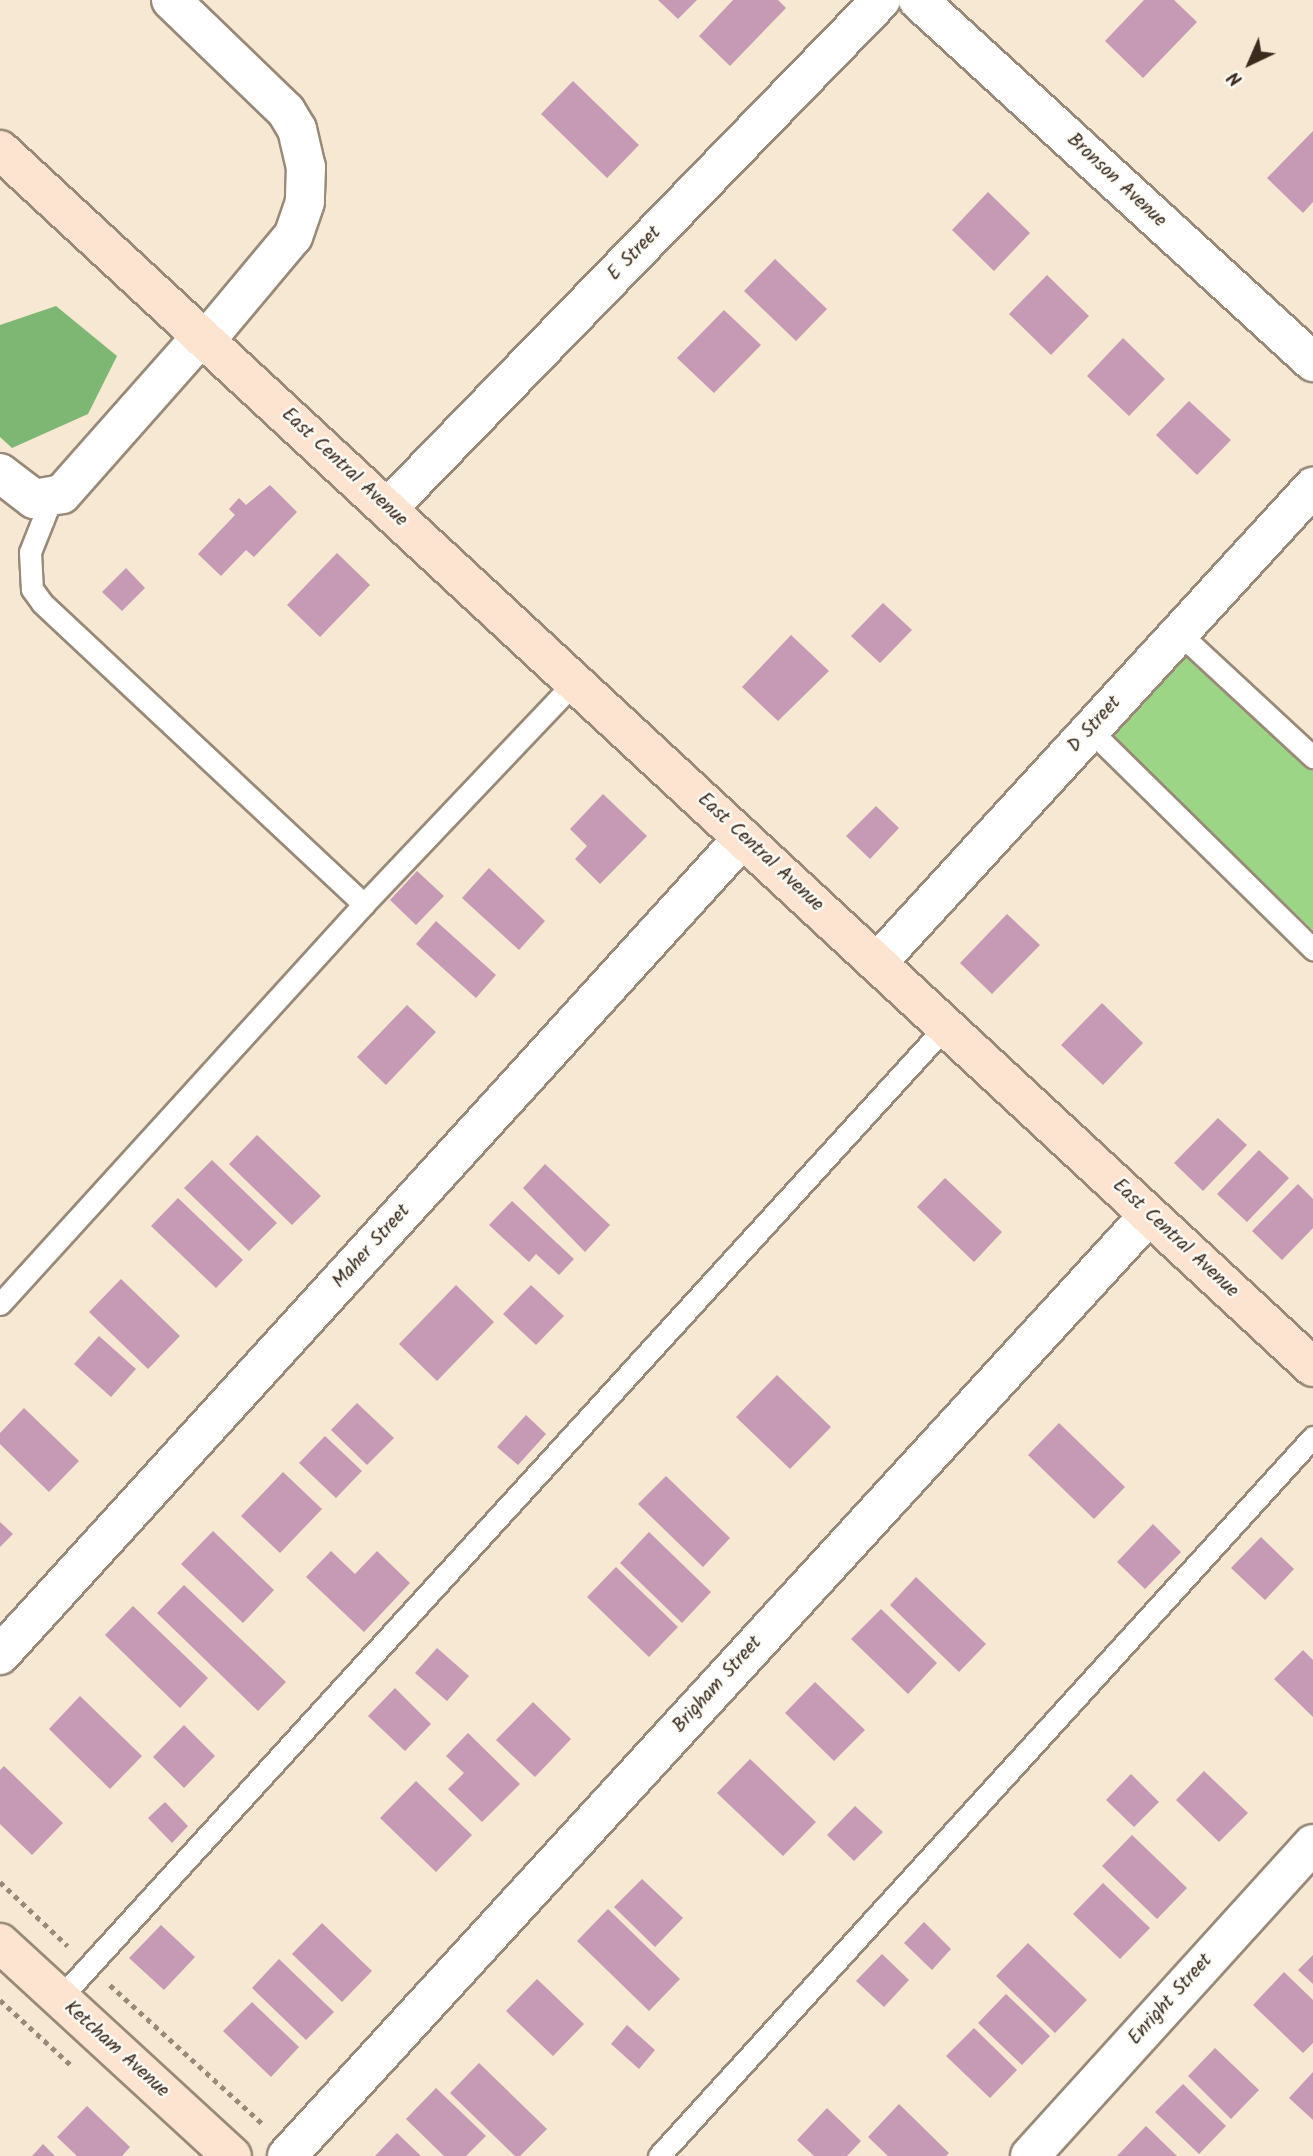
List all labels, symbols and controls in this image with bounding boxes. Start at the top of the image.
north arrow [1215,28,1285,98]
text: N [1221,63,1250,93]
street label: Bronson Avenue [1062,129,1170,233]
street label: E Street [604,222,666,286]
street label: East Central Avenue [276,404,412,532]
street label: D Street [1064,692,1126,758]
street label: East Central Avenue [692,789,828,917]
street label: East Central Avenue [1107,1175,1243,1303]
street label: Maher Street [328,1200,416,1294]
street label: Brigham Street [669,1632,767,1738]
street label: Enright Street [1124,1950,1218,2050]
street label: Ketcham Avenue [59,1997,173,2103]

